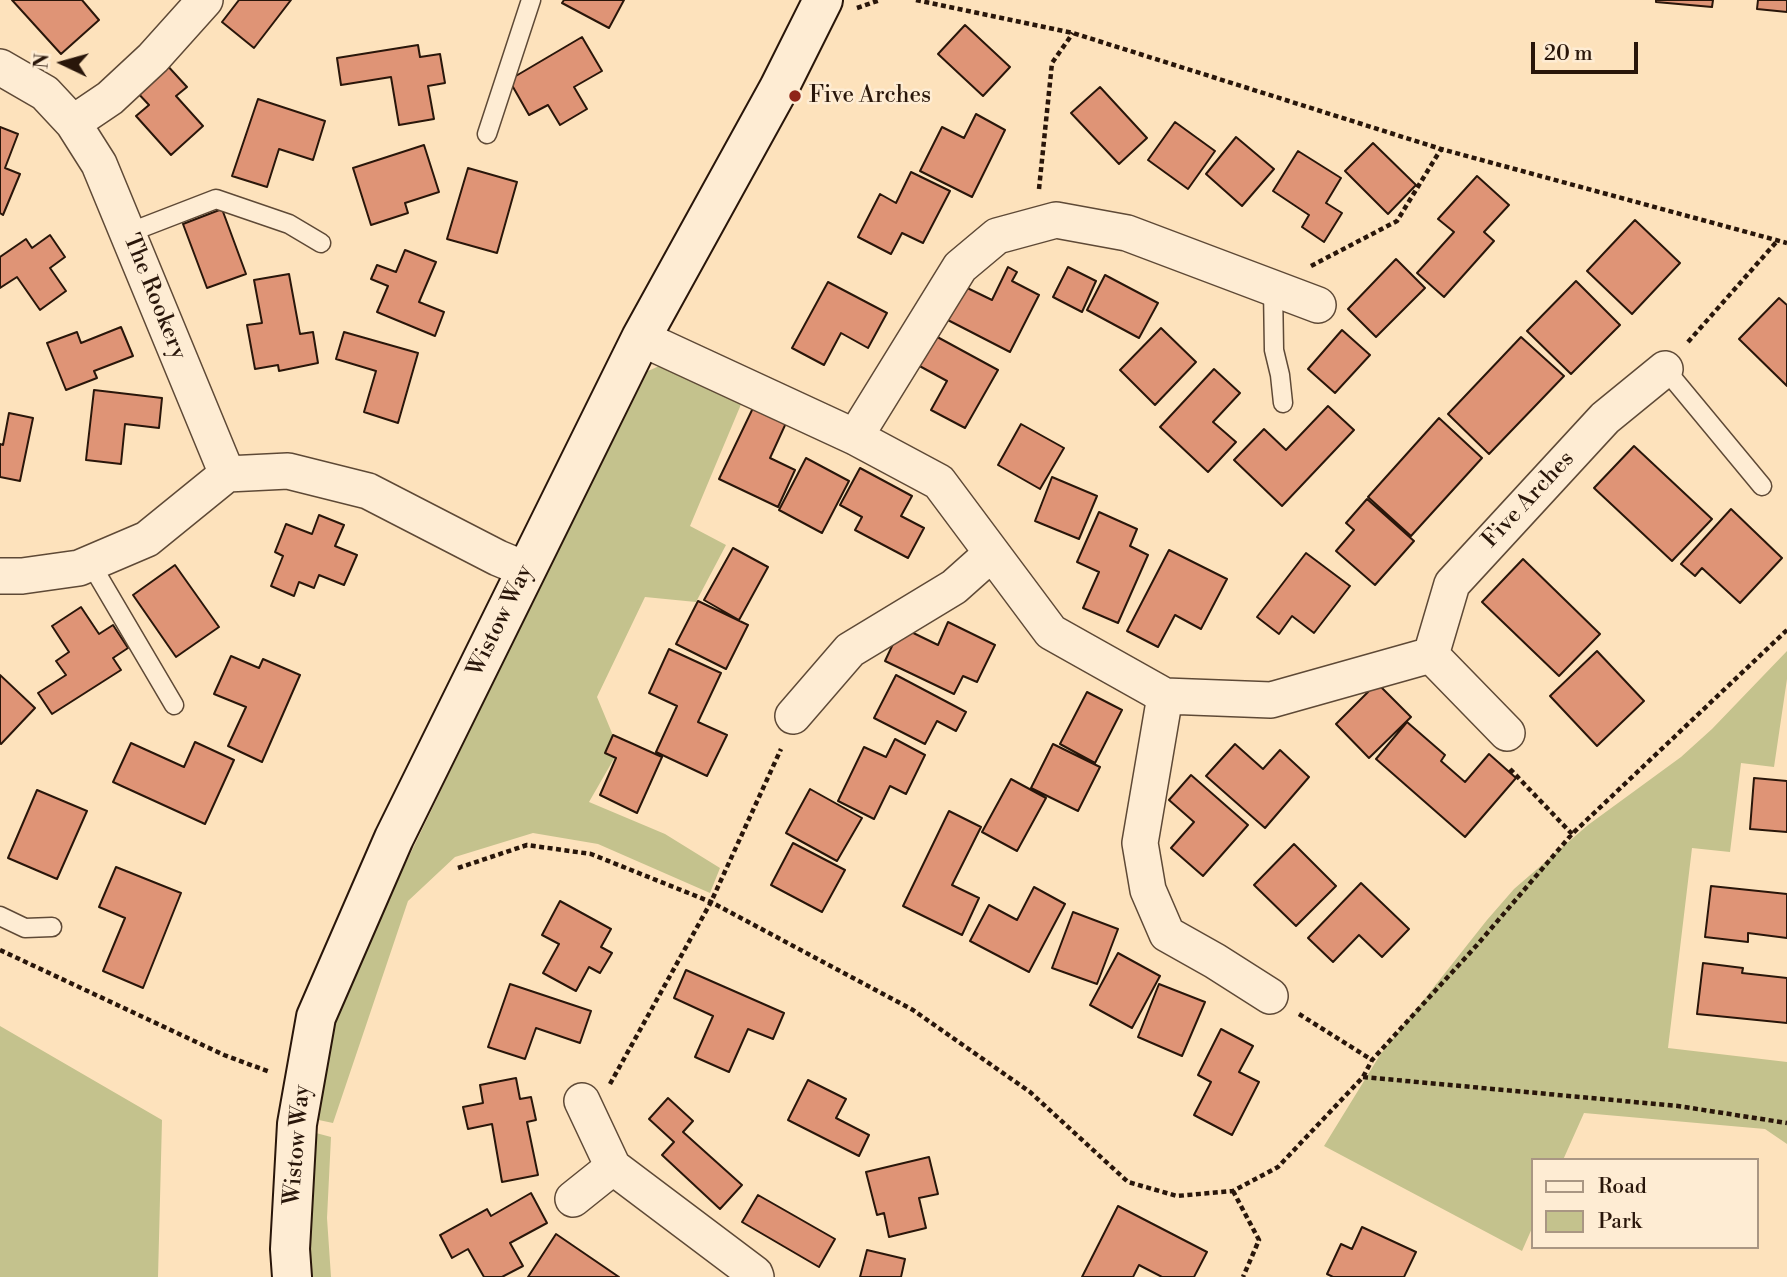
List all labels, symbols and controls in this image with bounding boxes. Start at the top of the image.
north arrow [28,28,98,98]
scale bar [1535,28,1642,72]
text: 20 m [1544,41,1593,67]
text: N [29,53,55,70]
place label: Five Arches [809,82,931,110]
marker: Five Arches [787,88,803,104]
street label: The Rookery [116,230,192,364]
street label: Five Arches [1477,446,1581,554]
street label: Wistow Way [462,561,540,681]
street label: Wistow Way [279,1084,317,1206]
legend [1532,1158,1759,1249]
text: Road [1598,1174,1647,1200]
text: Park [1598,1209,1642,1235]

